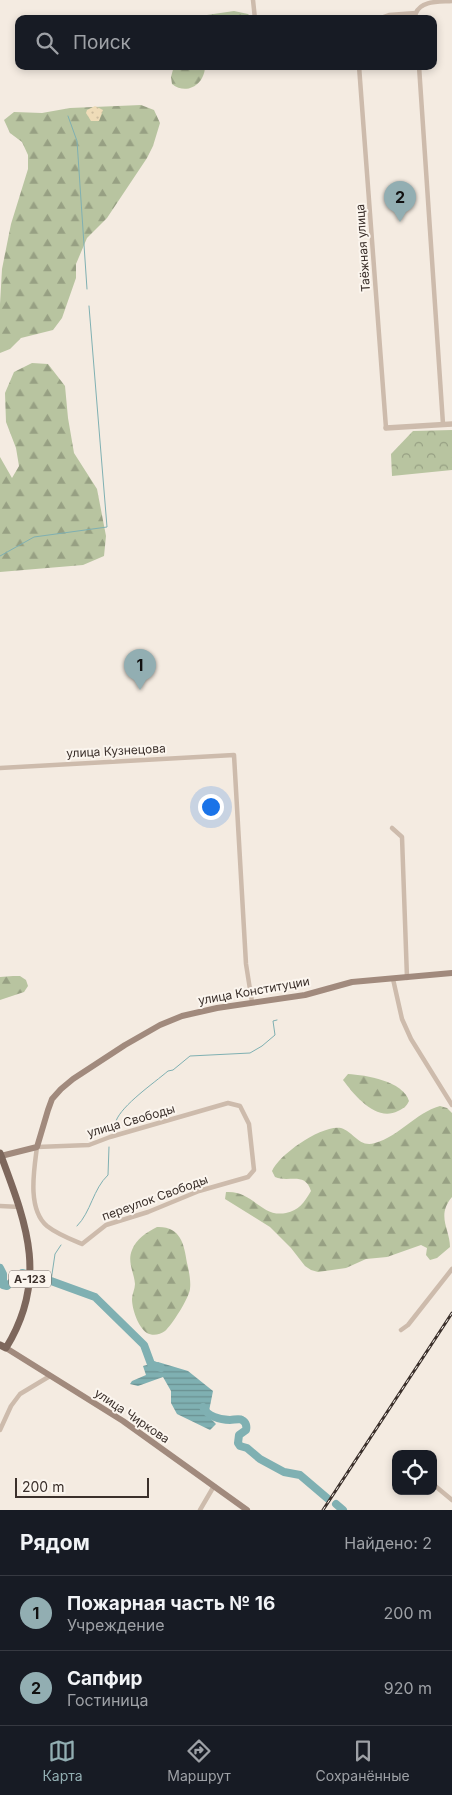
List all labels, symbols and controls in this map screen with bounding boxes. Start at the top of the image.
search box [15,15,437,70]
icon: search [33,29,61,57]
text: Поиск [73,31,131,54]
pin: 2 [384,181,416,222]
street label: Таёжная улица [352,204,373,292]
pin: 1 [124,649,156,690]
street label: улица Кузнецова [66,740,166,761]
your location [198,794,224,820]
street label: улица Конституции [197,973,311,1008]
street label: улица Свободы [85,1101,177,1140]
street label: переулок Свободы [100,1171,210,1224]
road number: А-123 [9,1270,51,1288]
street label: улица Чиркова [92,1385,173,1446]
map controls [392,1450,437,1495]
button: locate [392,1450,437,1495]
scale bar [15,1475,149,1498]
text: 200 m [22,1478,64,1495]
text: Рядом [20,1530,90,1555]
text: Найдено: 2 [344,1533,432,1553]
text: Пожарная часть № 16 [67,1592,275,1615]
text: 1 [33,1603,39,1623]
text: 200 m [384,1603,432,1623]
text: Учреждение [67,1615,165,1635]
text: Сапфир [67,1667,143,1690]
text: 2 [31,1678,41,1698]
text: 920 m [384,1678,432,1698]
text: Гостиница [67,1690,148,1710]
tab: Карта [42,1737,83,1784]
tab: Маршрут [167,1737,231,1784]
tab: Сохранённые [316,1737,410,1784]

